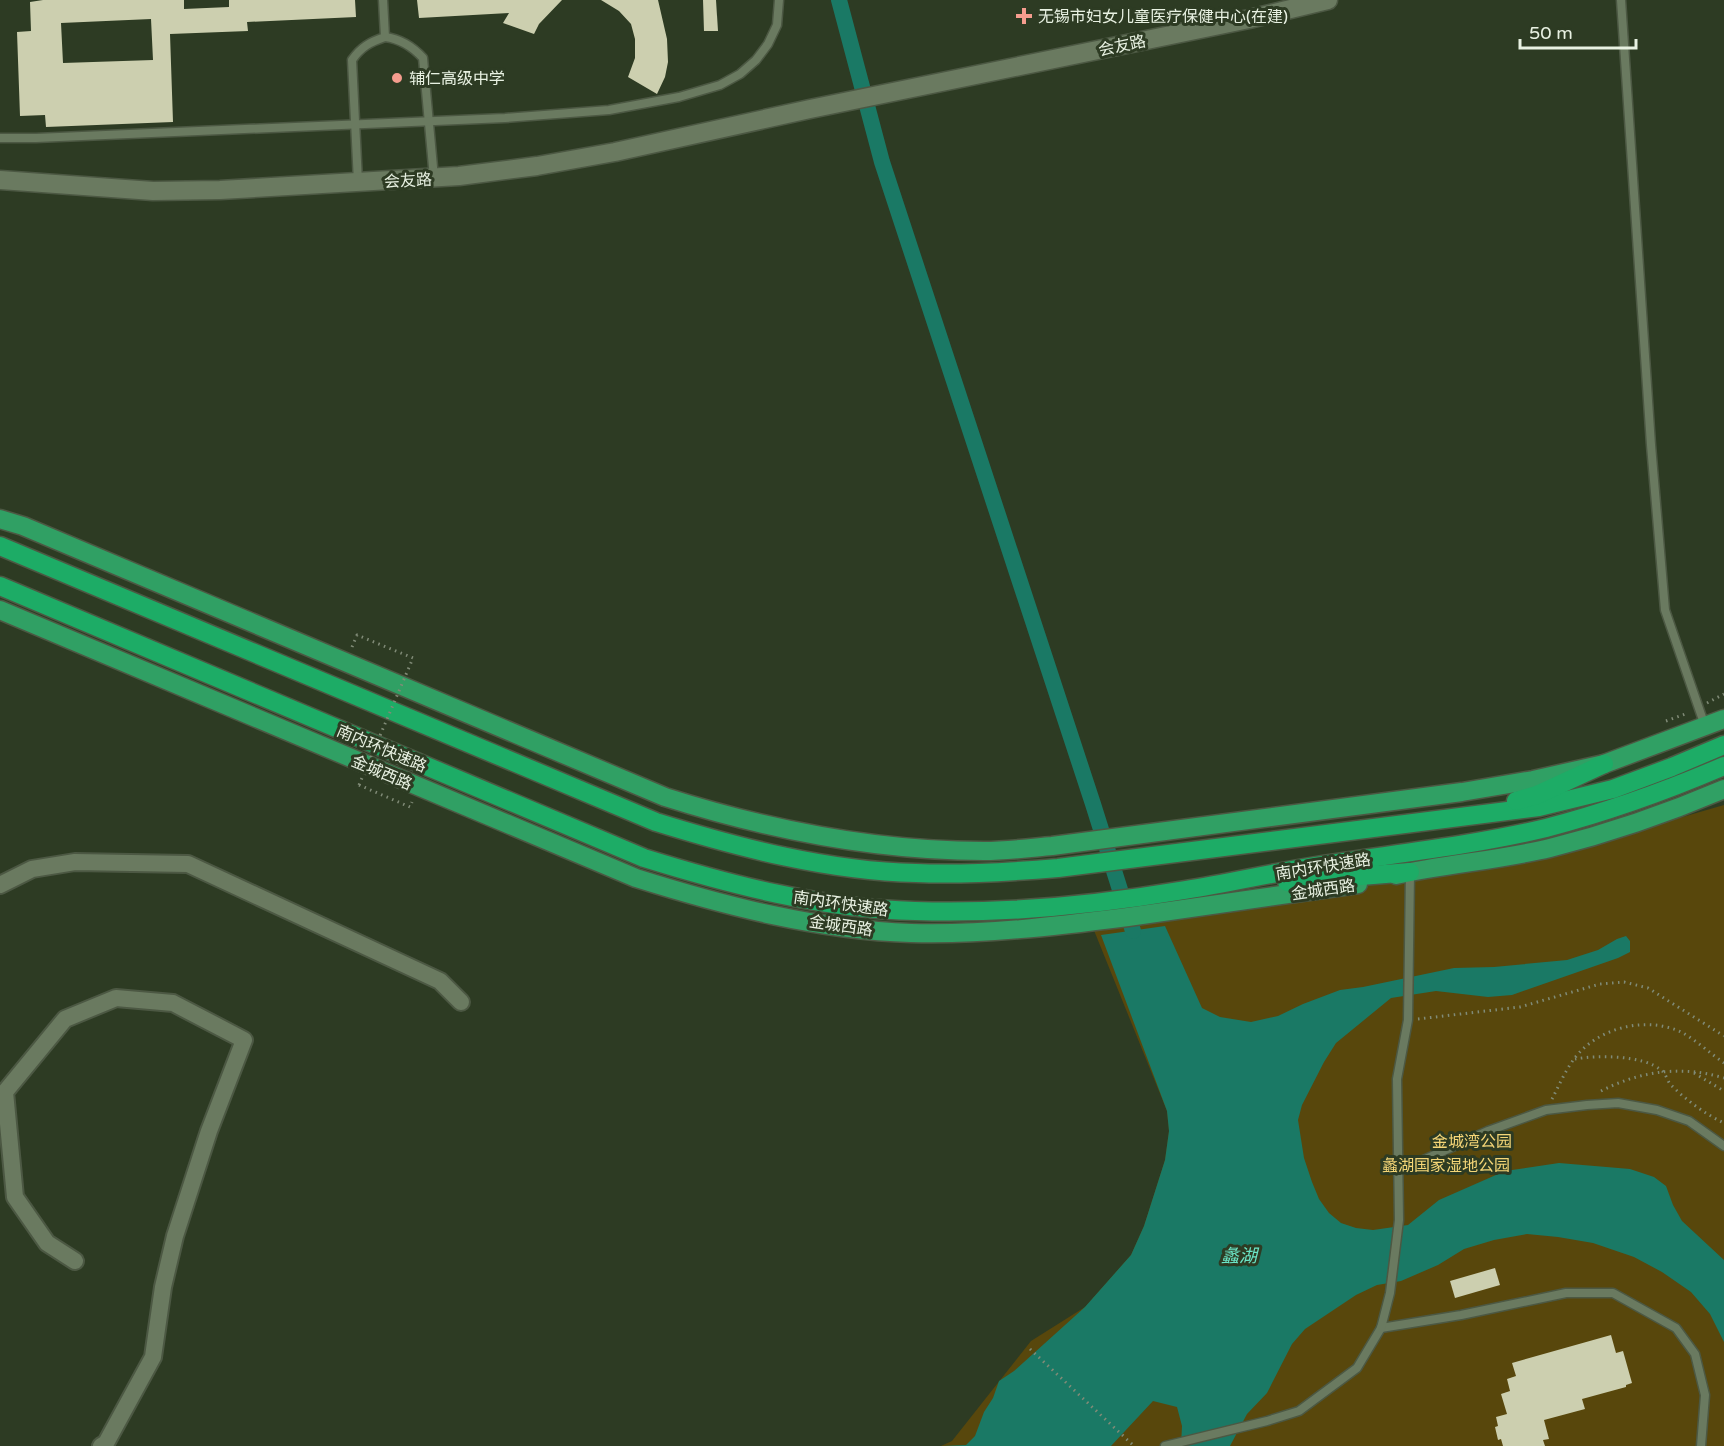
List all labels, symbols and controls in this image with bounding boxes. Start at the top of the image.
marker: 无锡市妇女儿童医疗保健中心(在建) [1015,7,1033,25]
place label: 无锡市妇女儿童医疗保健中心(在建) [1038,7,1288,27]
scale bar [1520,12,1636,50]
text: 50 m [1529,22,1573,44]
street label: 会友路 [1097,31,1148,61]
place label: 辅仁高级中学 [409,69,505,89]
marker: 辅仁高级中学 [390,71,404,85]
street label: 会友路 [384,170,433,192]
street label: 南内环快速路 [334,721,430,777]
street label: 金城西路 [348,751,415,795]
street label: 南内环快速路 [1274,850,1372,884]
street label: 金城西路 [1290,876,1356,904]
street label: 南内环快速路 [792,887,890,921]
street label: 金城西路 [808,912,874,940]
park label: 金城湾公园 [1432,1132,1512,1152]
park label: 蠡湖国家湿地公园 [1382,1156,1510,1176]
water label: 蠡湖 [1221,1245,1260,1267]

